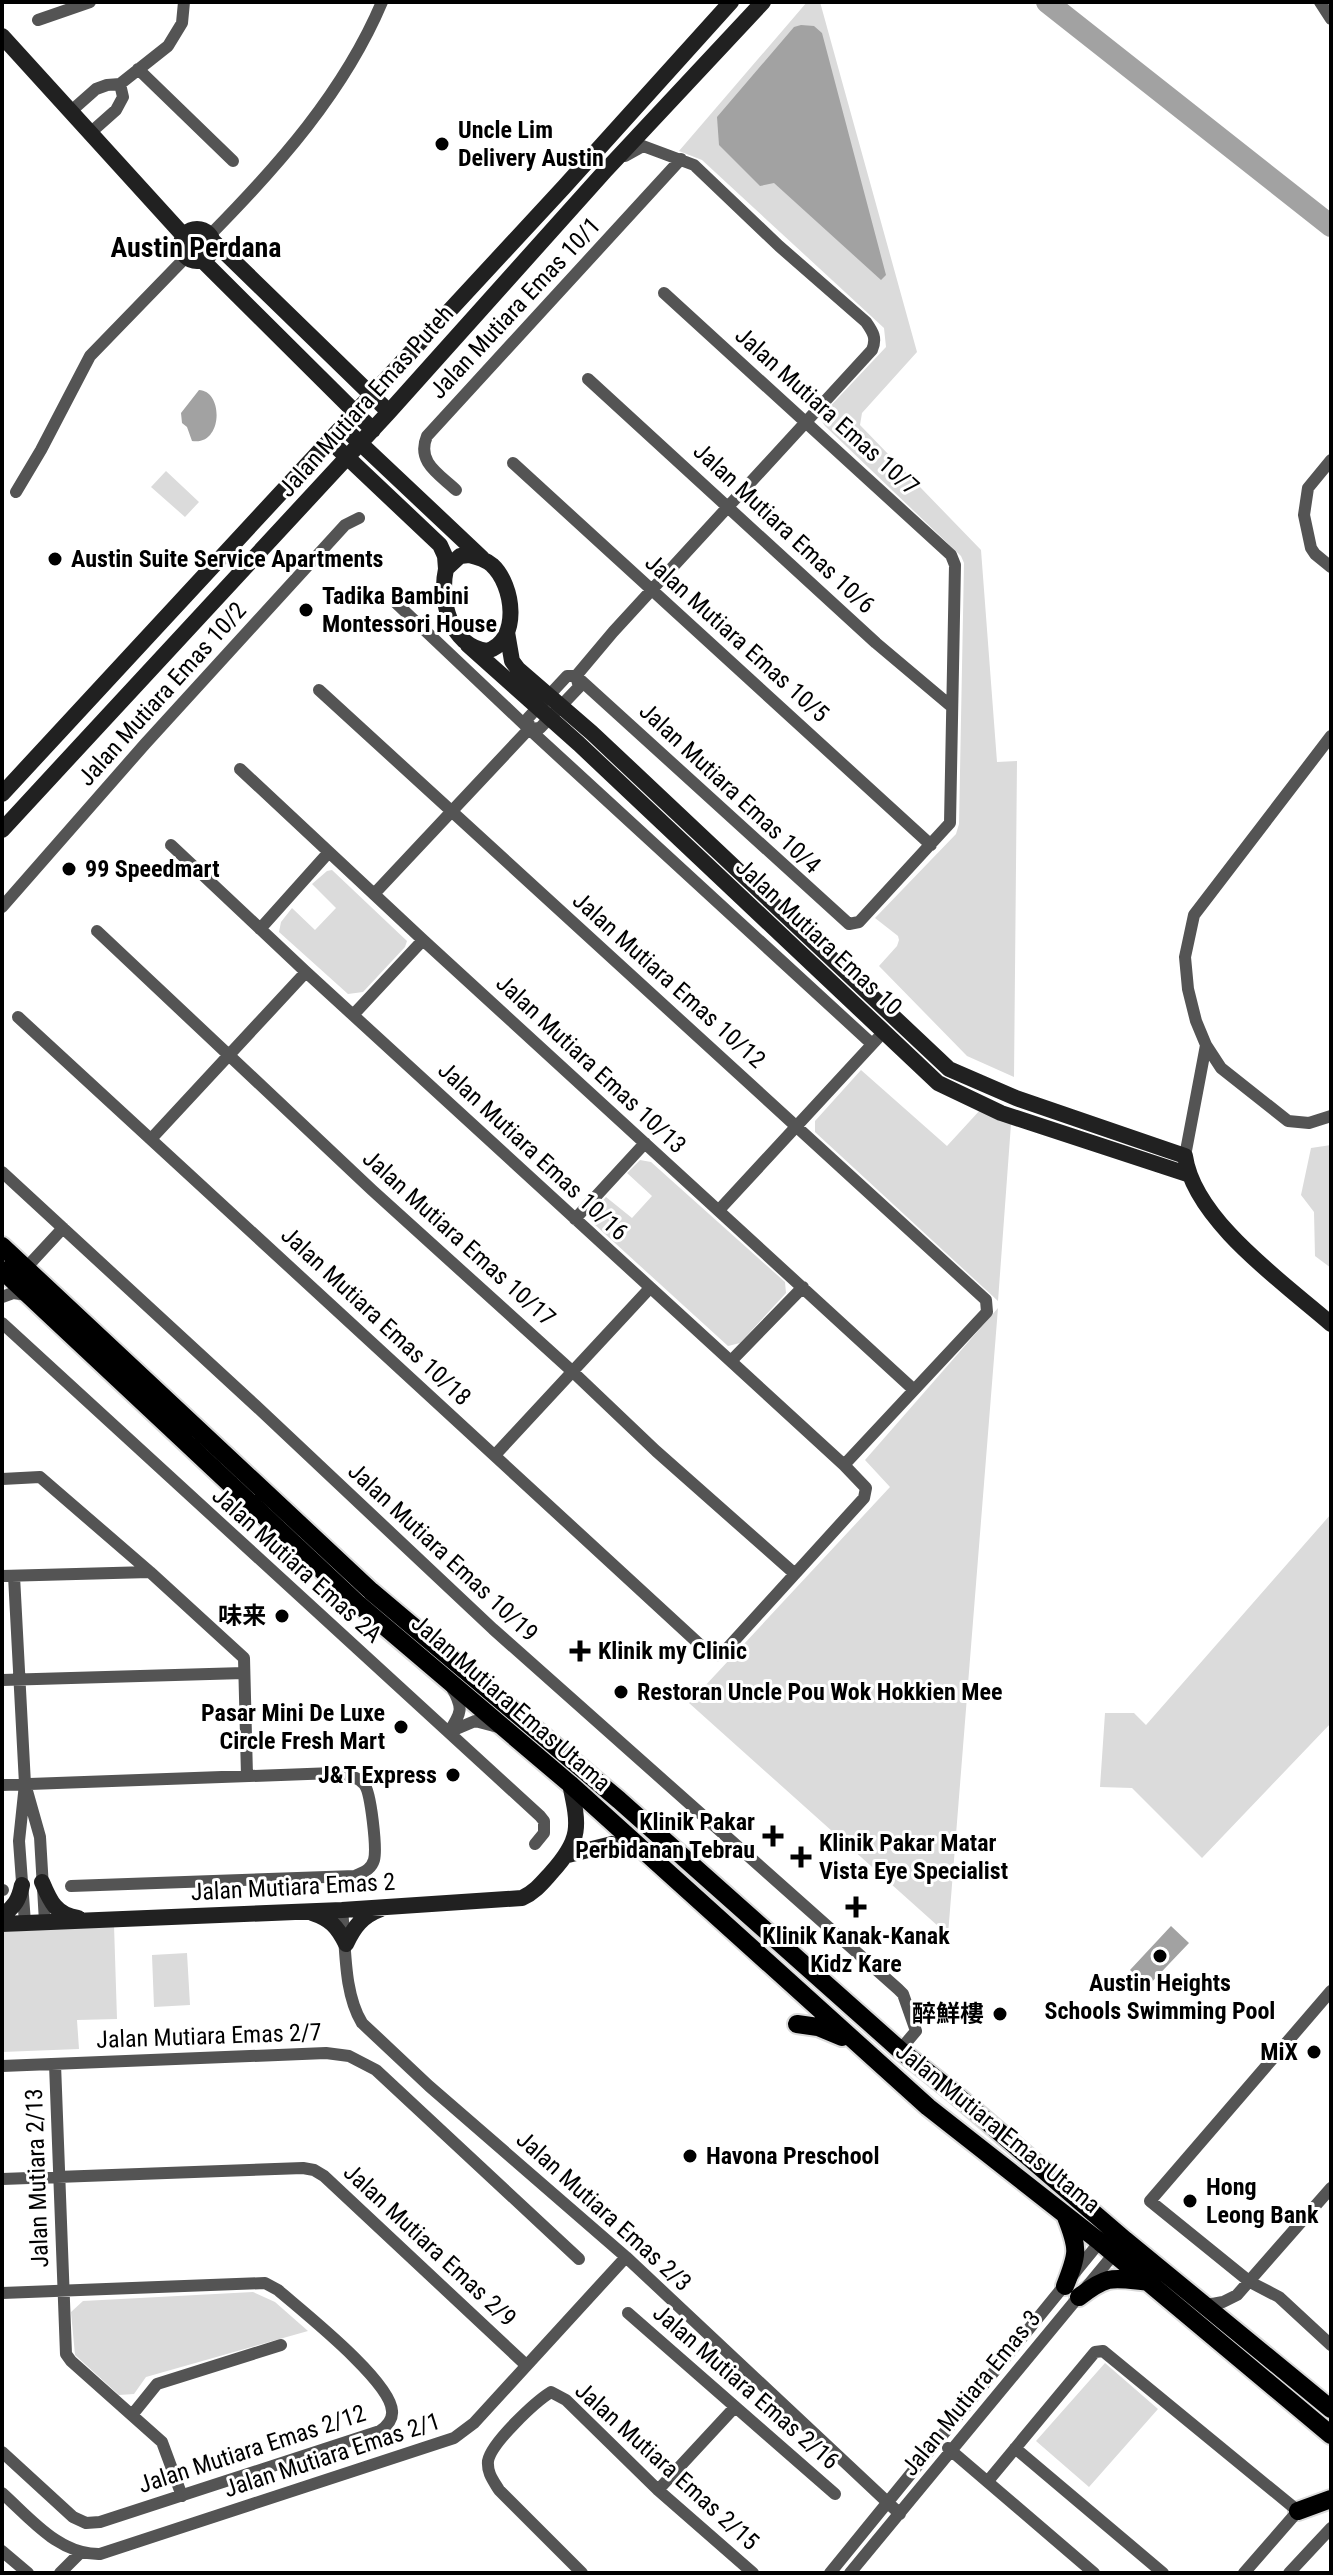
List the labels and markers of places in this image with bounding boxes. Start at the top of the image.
place label: Uncle Lim Delivery Austin [458,116,604,172]
marker: Uncle Lim Delivery Austin [433,135,451,153]
place label: Austin Suite Service Apartments [71,545,384,573]
marker: Austin Suite Service Apartments [46,550,64,568]
place label: Tadika Bambini Montessori House [322,582,497,638]
marker: Tadika Bambini Montessori House [297,601,315,619]
place label: 99 Speedmart [85,855,219,883]
marker: 99 Speedmart [60,860,78,878]
place label: 味来 [218,1602,266,1630]
marker: 味来 [273,1607,291,1625]
place label: Klinik my Clinic [598,1637,747,1665]
marker: Klinik my Clinic [569,1640,591,1662]
place label: Restoran Uncle Pou Wok Hokkien Mee [637,1678,1002,1706]
marker: Restoran Uncle Pou Wok Hokkien Mee [612,1683,630,1701]
place label: Pasar Mini De Luxe Circle Fresh Mart [201,1699,385,1755]
marker: Pasar Mini De Luxe Circle Fresh Mart [392,1718,410,1736]
place label: J&T Express [318,1761,437,1789]
marker: J&T Express [444,1766,462,1784]
place label: Klinik Pakar Perbidanan Tebrau [575,1808,755,1864]
marker: Klinik Pakar Perbidanan Tebrau [762,1825,784,1847]
place label: Klinik Pakar Matar Vista Eye Specialist [819,1829,1008,1885]
marker: Klinik Pakar Matar Vista Eye Specialist [790,1846,812,1868]
marker: Klinik Kanak-Kanak Kidz Kare [845,1896,867,1918]
place label: Klinik Kanak-Kanak Kidz Kare [762,1922,950,1978]
marker: Austin Heights Schools Swimming Pool [1151,1947,1169,1965]
place label: Austin Heights Schools Swimming Pool [1045,1969,1275,2025]
place label: 醉鮮樓 [912,2000,984,2028]
marker: 醉鮮樓 [991,2005,1009,2023]
place label: MiX [1260,2038,1299,2066]
marker: MiX [1305,2043,1323,2061]
place label: Havona Preschool [706,2142,880,2170]
marker: Havona Preschool [681,2147,699,2165]
place label: Hong Leong Bank [1206,2173,1319,2229]
marker: Hong Leong Bank [1181,2192,1199,2210]

